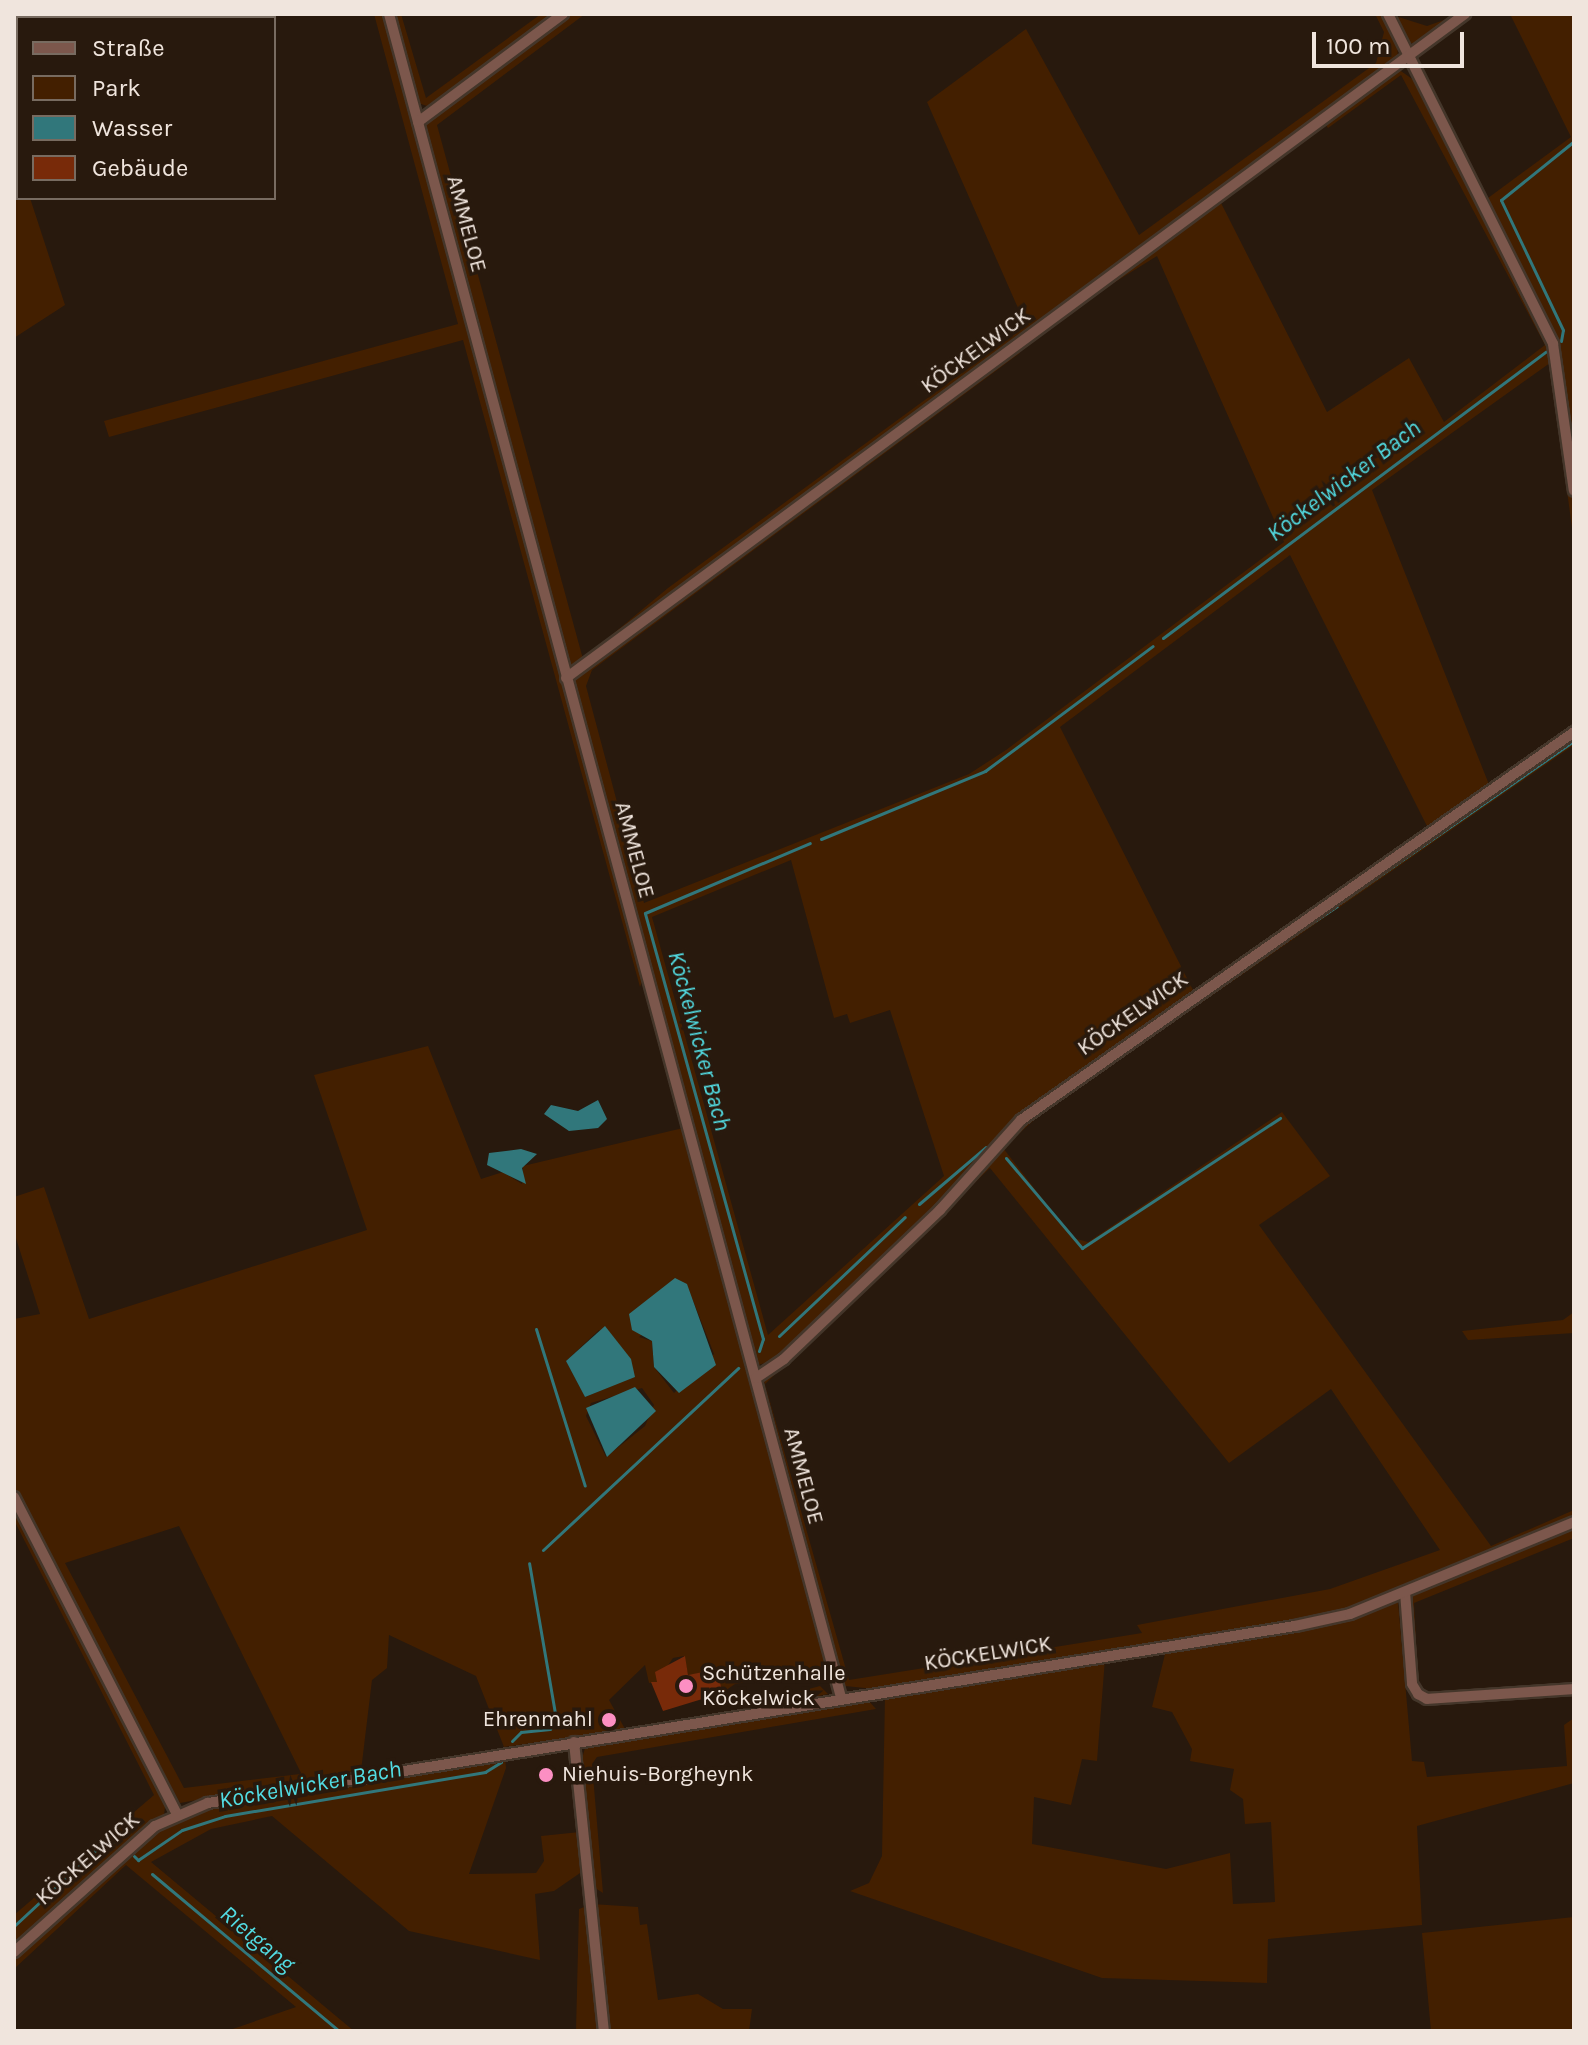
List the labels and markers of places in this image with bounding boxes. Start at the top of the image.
place label: Schützenhalle Köckelwick [702,1660,846,1712]
marker: Schützenhalle Köckelwick [677,1677,695,1695]
place label: Ehrenmahl [483,1707,593,1733]
marker: Ehrenmahl [600,1711,618,1729]
place label: Niehuis-Borgheynk [562,1762,753,1788]
marker: Niehuis-Borgheynk [537,1766,555,1784]

